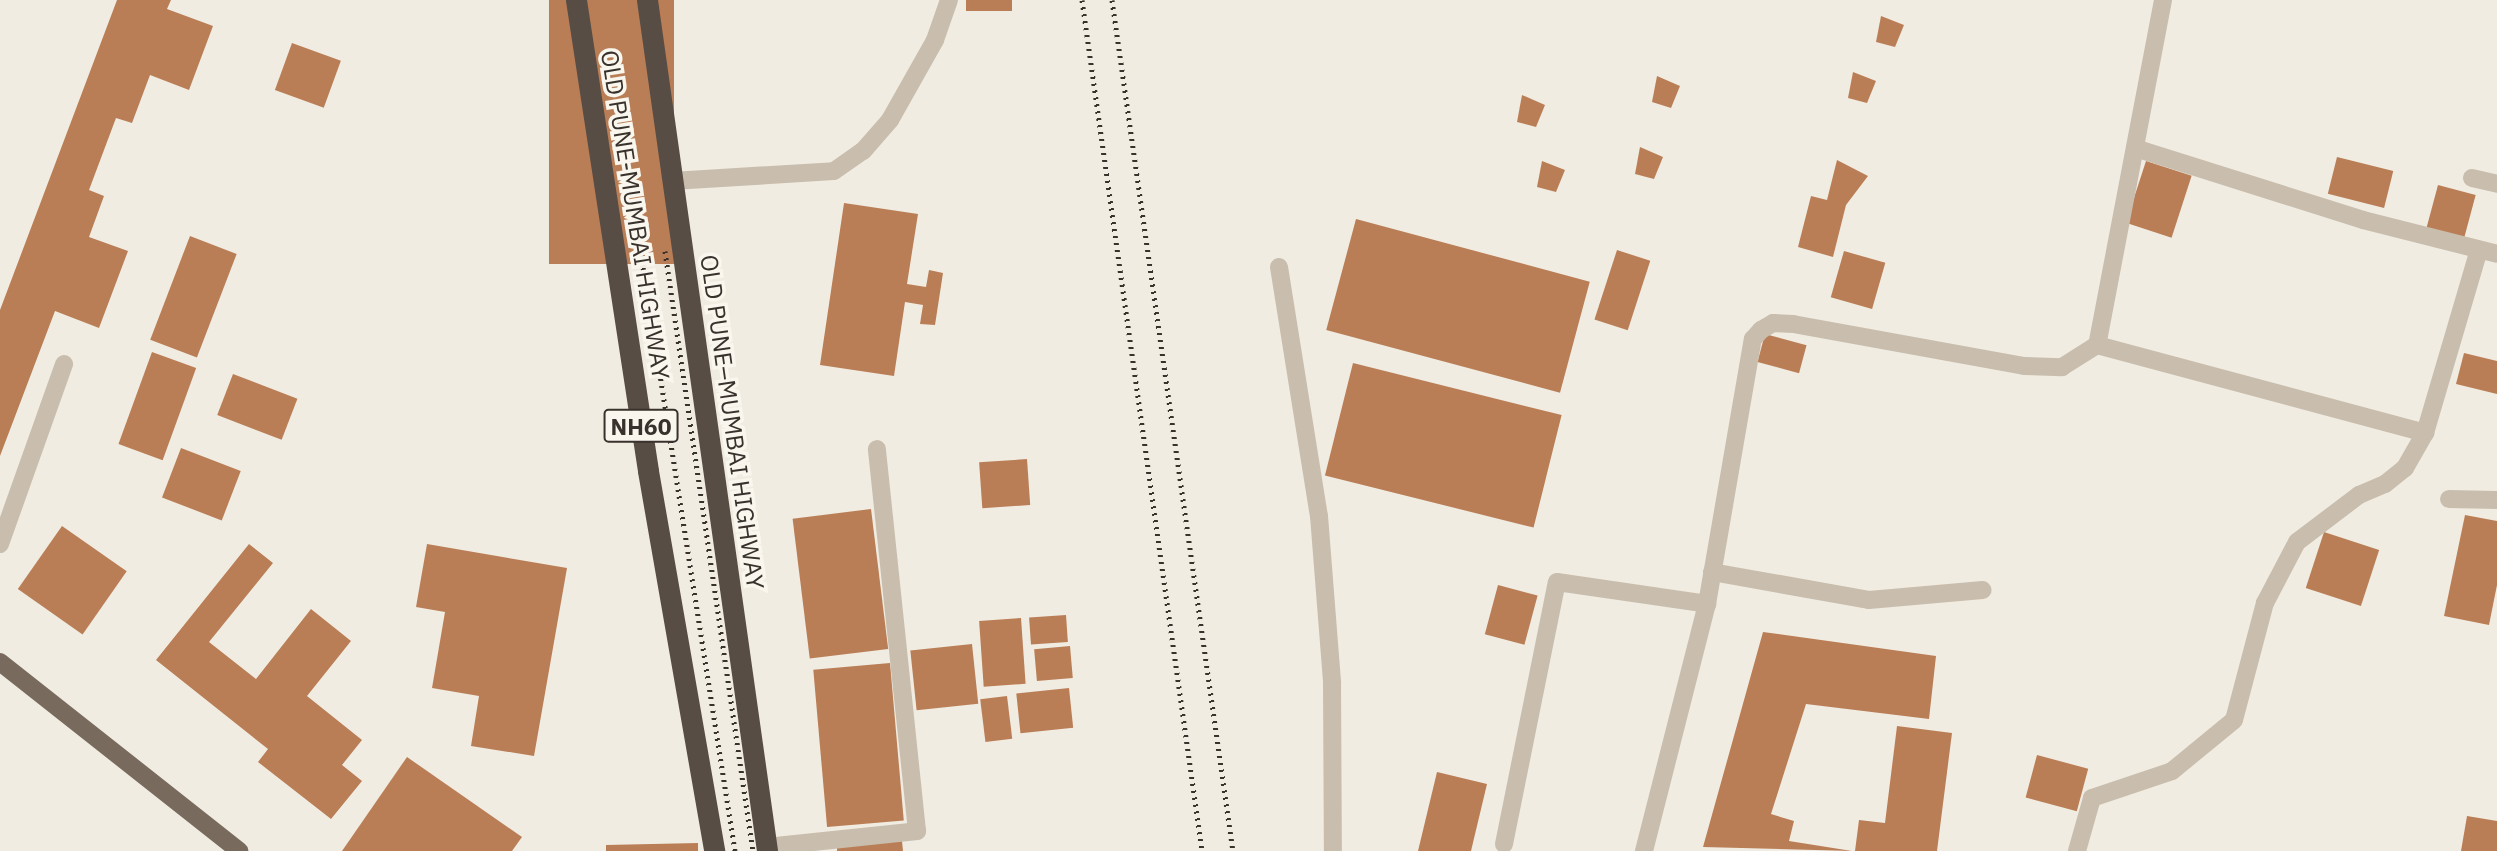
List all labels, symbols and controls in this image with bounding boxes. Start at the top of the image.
street label: OLD PUNE-MUMBAI HIGHWAY [595,48,675,382]
street label: OLD PUNE–MUMBAI HIGHWAY [694,253,770,591]
road number: NH60 [602,406,680,446]

